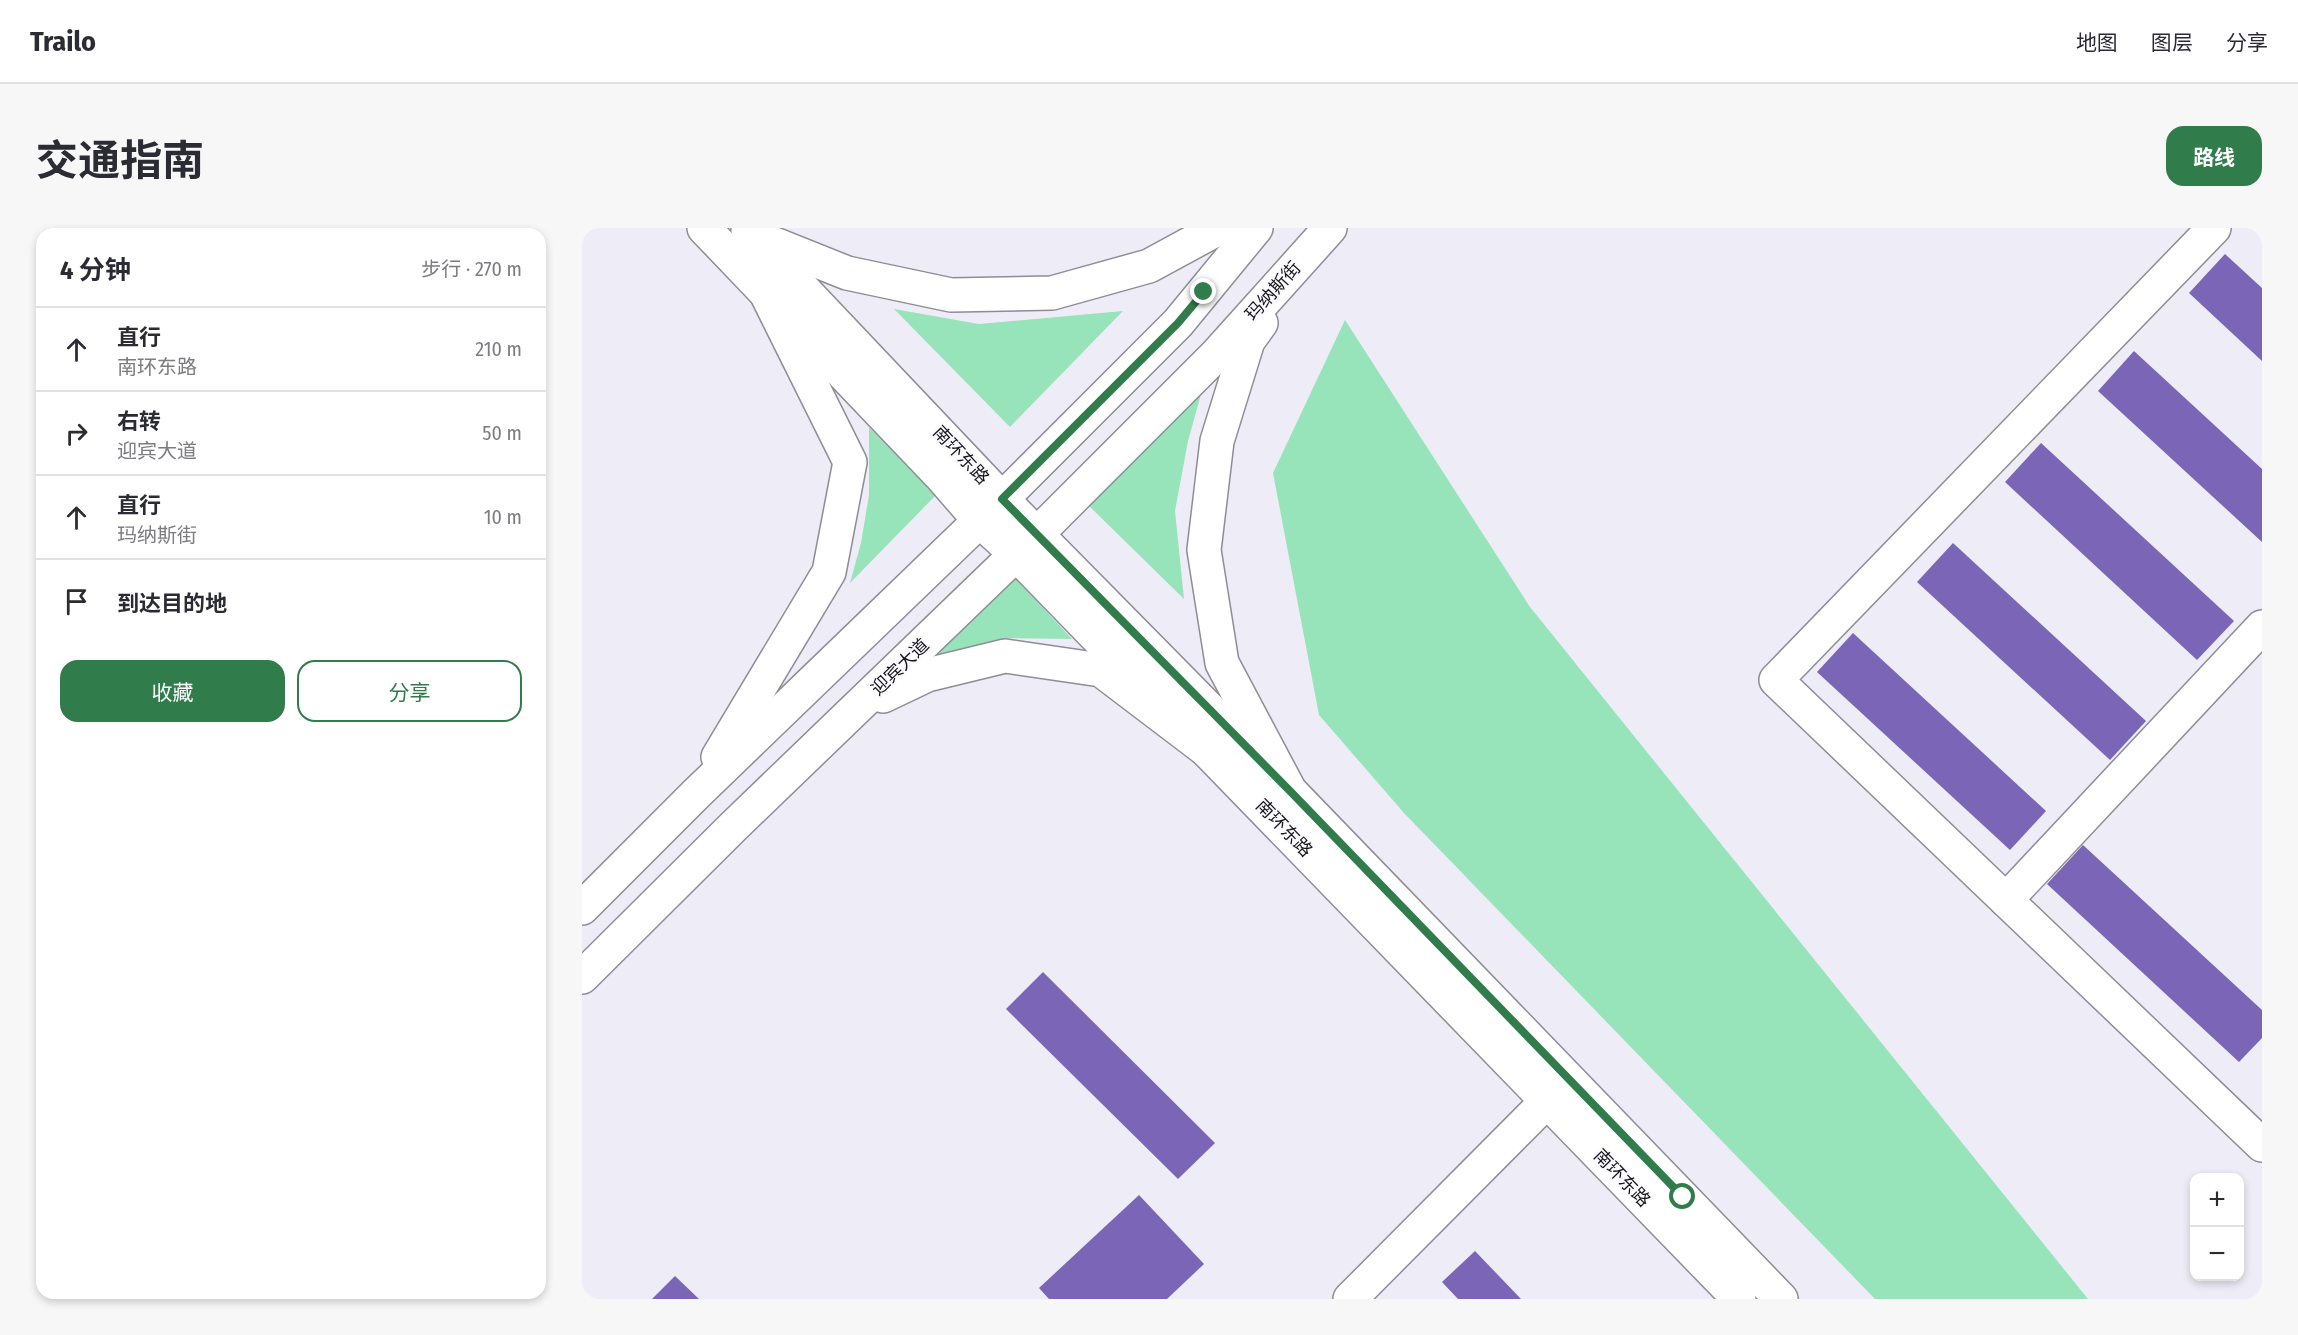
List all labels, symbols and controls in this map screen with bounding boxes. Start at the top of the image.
text: Trailo [30,25,96,58]
text: 地图 [2076,30,2118,56]
text: 图层 [2151,30,2193,56]
text: 分享 [2226,30,2268,56]
button: 路线 [2166,126,2262,186]
text: 交通指南 [36,136,204,186]
text: 4 分钟 [60,255,131,286]
text: 步行 · 270 m [421,257,522,281]
street label: 玛纳斯街 [1241,257,1305,325]
route end [1190,278,1216,304]
text: 直行 [117,324,161,351]
icon: ahead [60,333,93,366]
text: 210 m [475,337,522,361]
text: 南环东路 [117,355,197,379]
text: 右转 [117,408,161,435]
icon: right [60,417,93,450]
text: 50 m [482,421,522,445]
street label: 南环东路 [928,421,994,489]
text: 迎宾大道 [117,439,197,463]
text: 直行 [117,492,161,519]
icon: ahead [60,501,93,534]
text: 10 m [484,505,522,529]
text: 玛纳斯街 [117,523,197,547]
icon: arrive [60,585,93,618]
text: 到达目的地 [117,590,227,617]
street label: 迎宾大道 [866,634,934,700]
button: 收藏 [60,660,285,722]
button: 分享 [297,660,522,722]
street label: 南环东路 [1251,794,1317,862]
street label: 南环东路 [1589,1144,1655,1212]
map controls [2190,1173,2244,1281]
button: + [2190,1173,2244,1227]
route start [1669,1183,1695,1209]
button: − [2190,1227,2244,1281]

